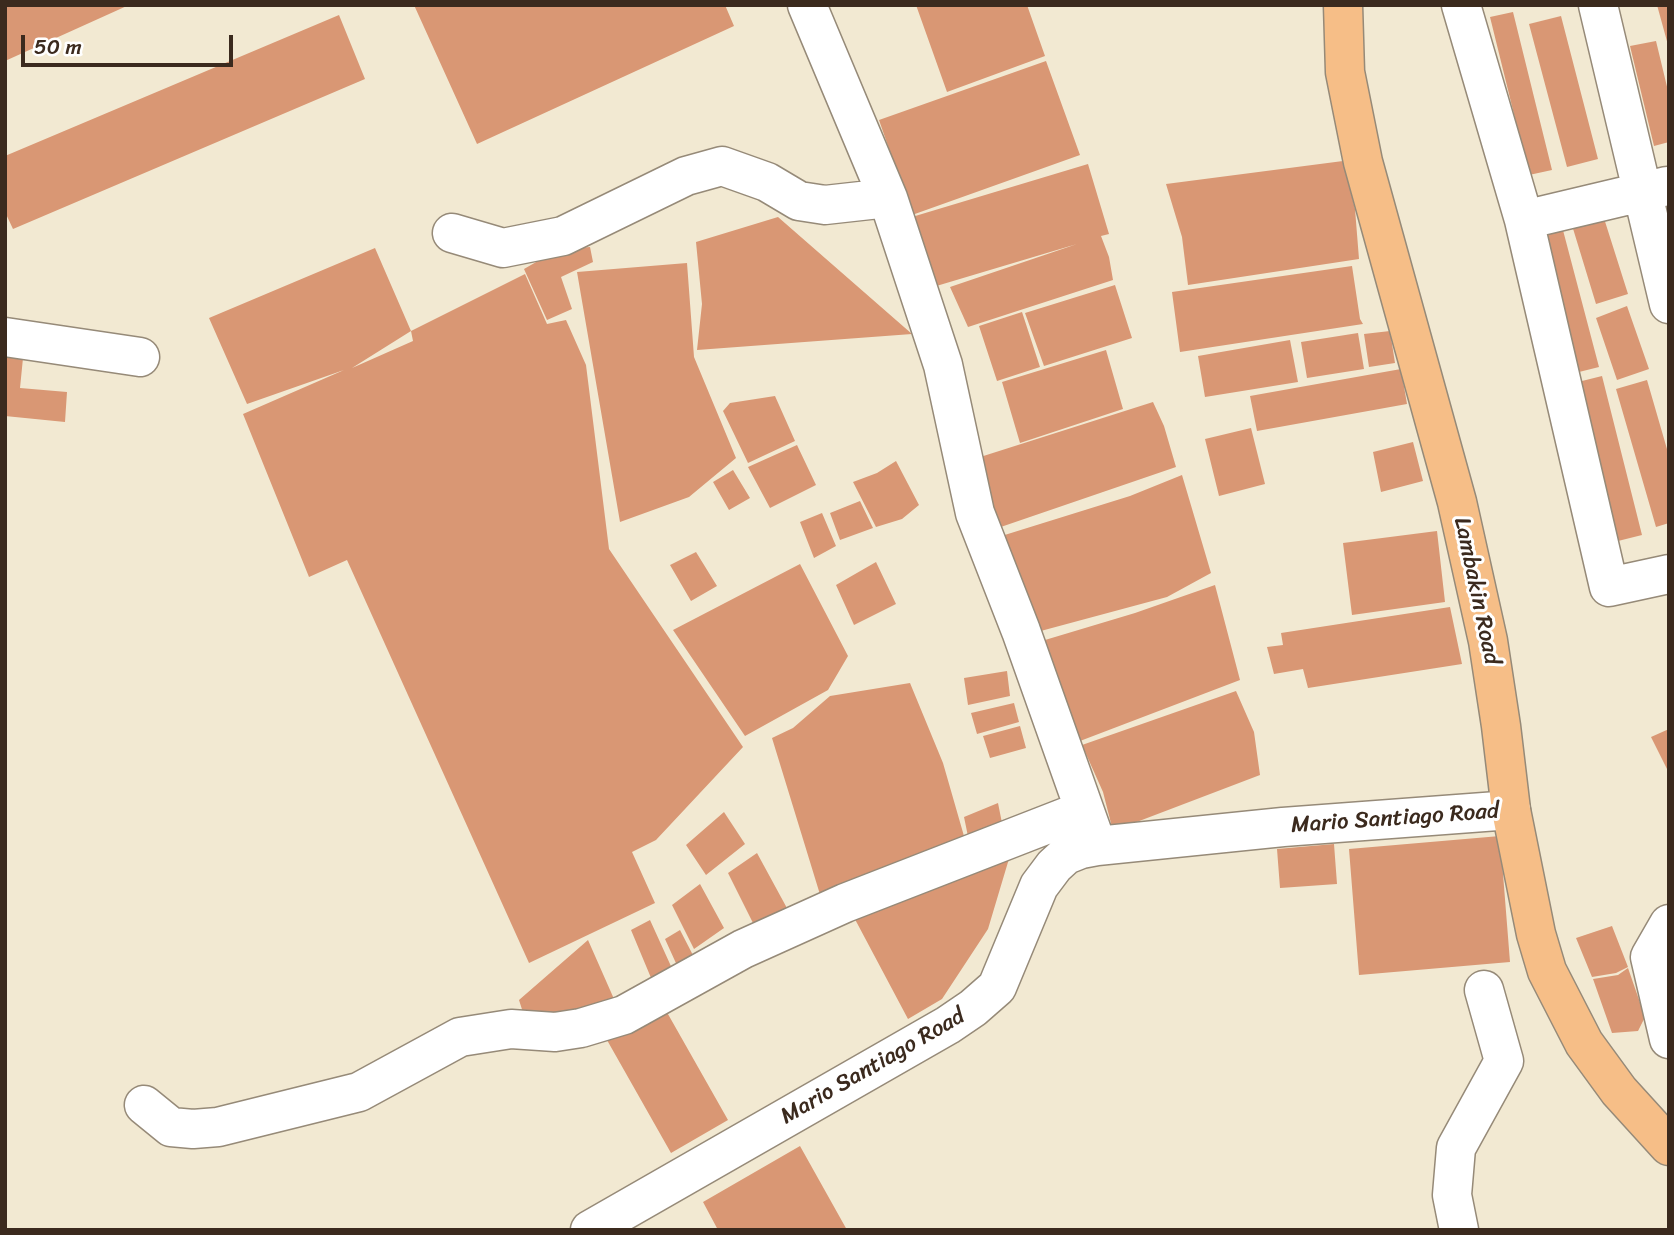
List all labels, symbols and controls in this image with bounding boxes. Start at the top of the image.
scale bar [24,21,236,65]
text: 50 m [34,28,82,66]
street label: Lambakin Road [1447,515,1505,667]
street label: Mario Santiago Road [1290,798,1500,840]
street label: Mario Santiago Road [776,1003,970,1131]

